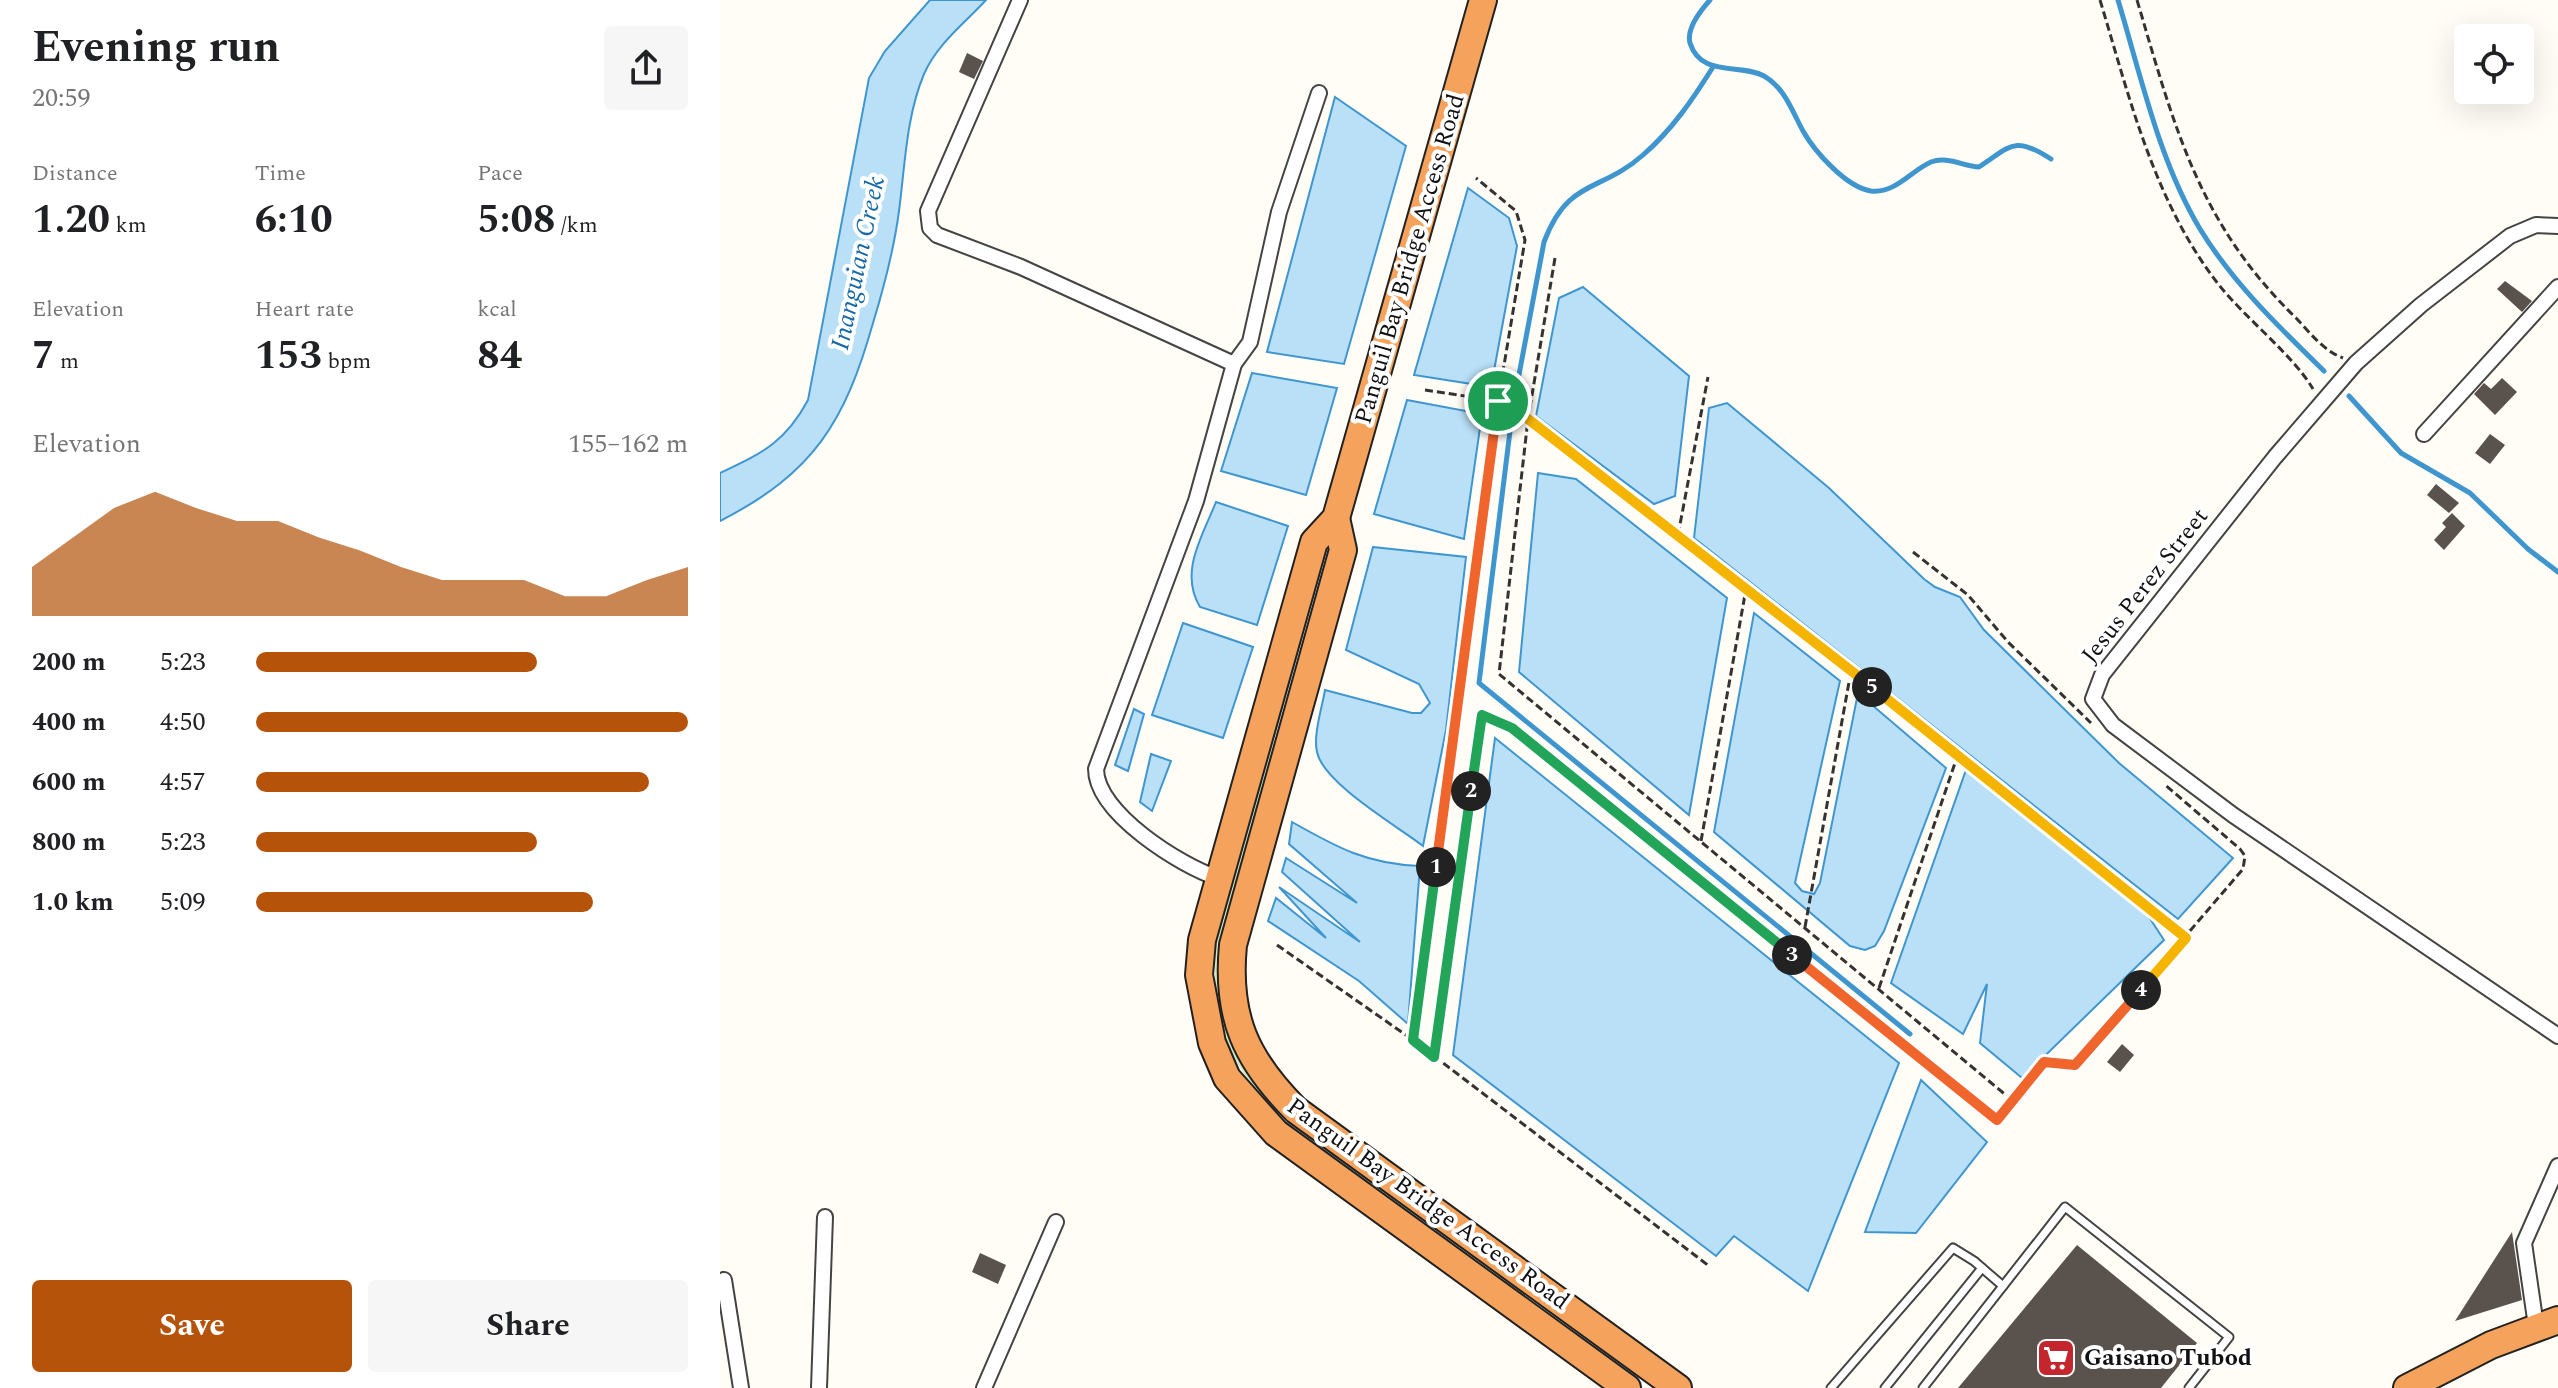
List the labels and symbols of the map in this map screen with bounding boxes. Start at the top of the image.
street label: Panguil Bay Bridge Access Road [1346,90,1474,428]
water label: Inanguian Creek [820,173,896,353]
pin [1464,367,1532,435]
street label: Jesus Perez Street [2073,501,2217,671]
pin: 5 [1852,667,1892,707]
pin: 2 [1451,771,1491,811]
pin: 1 [1416,847,1456,887]
pin: 3 [1772,935,1812,975]
pin: 4 [2121,970,2161,1010]
street label: Panguil Bay Bridge Access Road [1279,1089,1577,1319]
supermarket icon: Gaisano Tubod [2035,1337,2077,1379]
place label: Gaisano Tubod [2084,1340,2252,1376]

